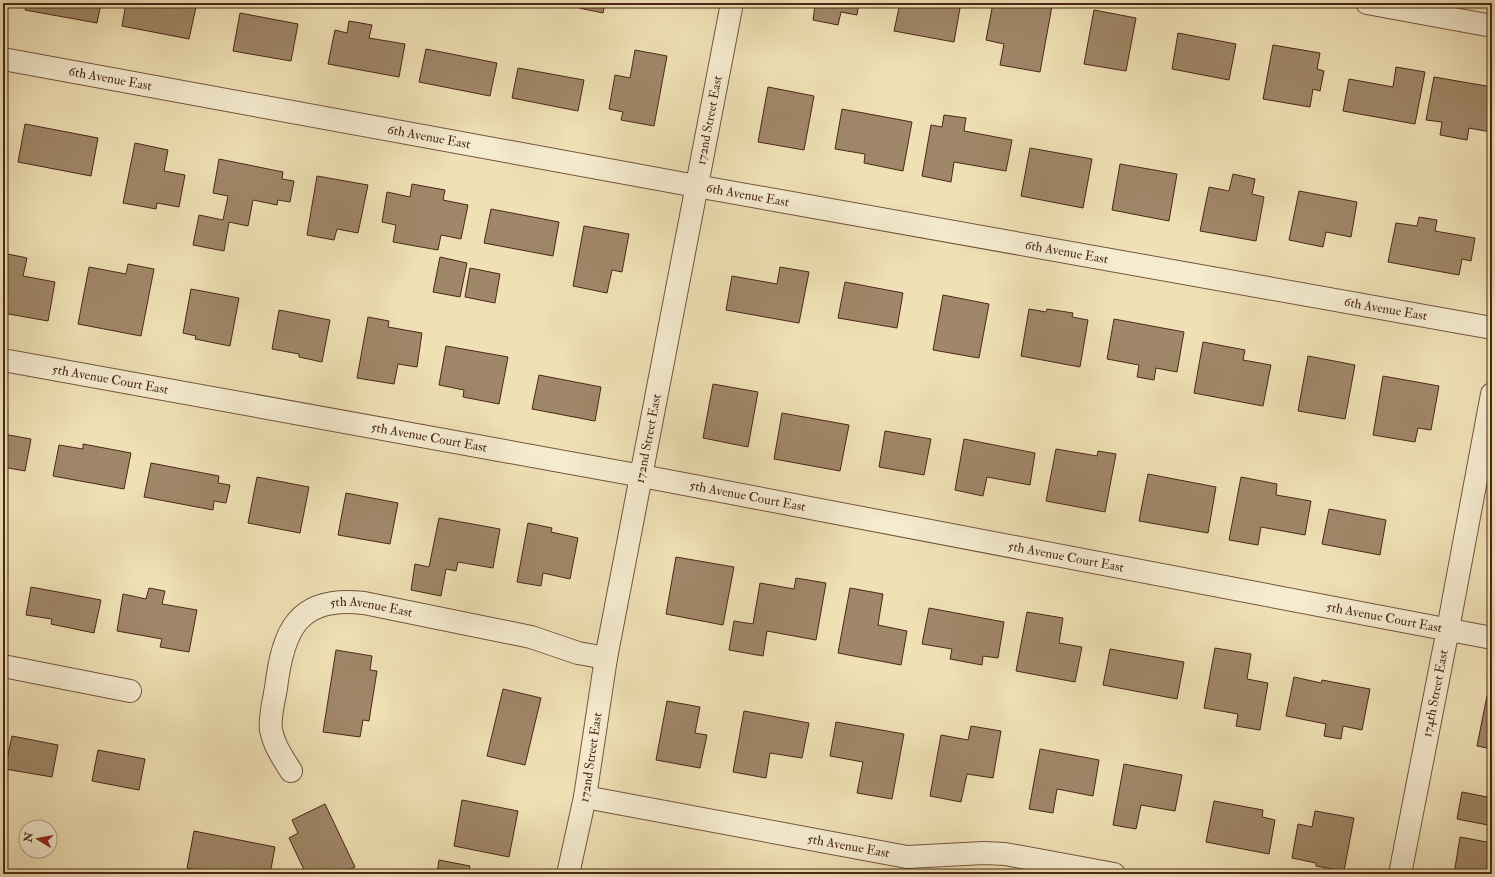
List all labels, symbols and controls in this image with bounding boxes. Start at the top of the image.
street label: 6th Avenue East [67,63,153,94]
street label: 172nd Street East [693,74,726,166]
street label: 6th Avenue East [386,122,472,153]
street label: 6th Avenue East [705,180,790,210]
street label: 6th Avenue East [1024,237,1109,267]
street label: 6th Avenue East [1343,294,1428,324]
street label: 5th Avenue Court East [51,361,170,398]
street label: 172nd Street East [632,392,665,484]
street label: 5th Avenue Court East [370,419,488,456]
street label: 5th Avenue Court East [688,477,807,515]
street label: 5th Avenue Court East [1007,538,1125,576]
street label: 5th Avenue East [329,594,414,621]
street label: 5th Avenue Court East [1325,599,1444,636]
street label: 174th Street East [1419,648,1452,738]
street label: 172nd Street East [576,711,606,804]
north arrow [18,819,58,859]
text: N [21,830,36,844]
street label: 5th Avenue East [806,831,891,862]

